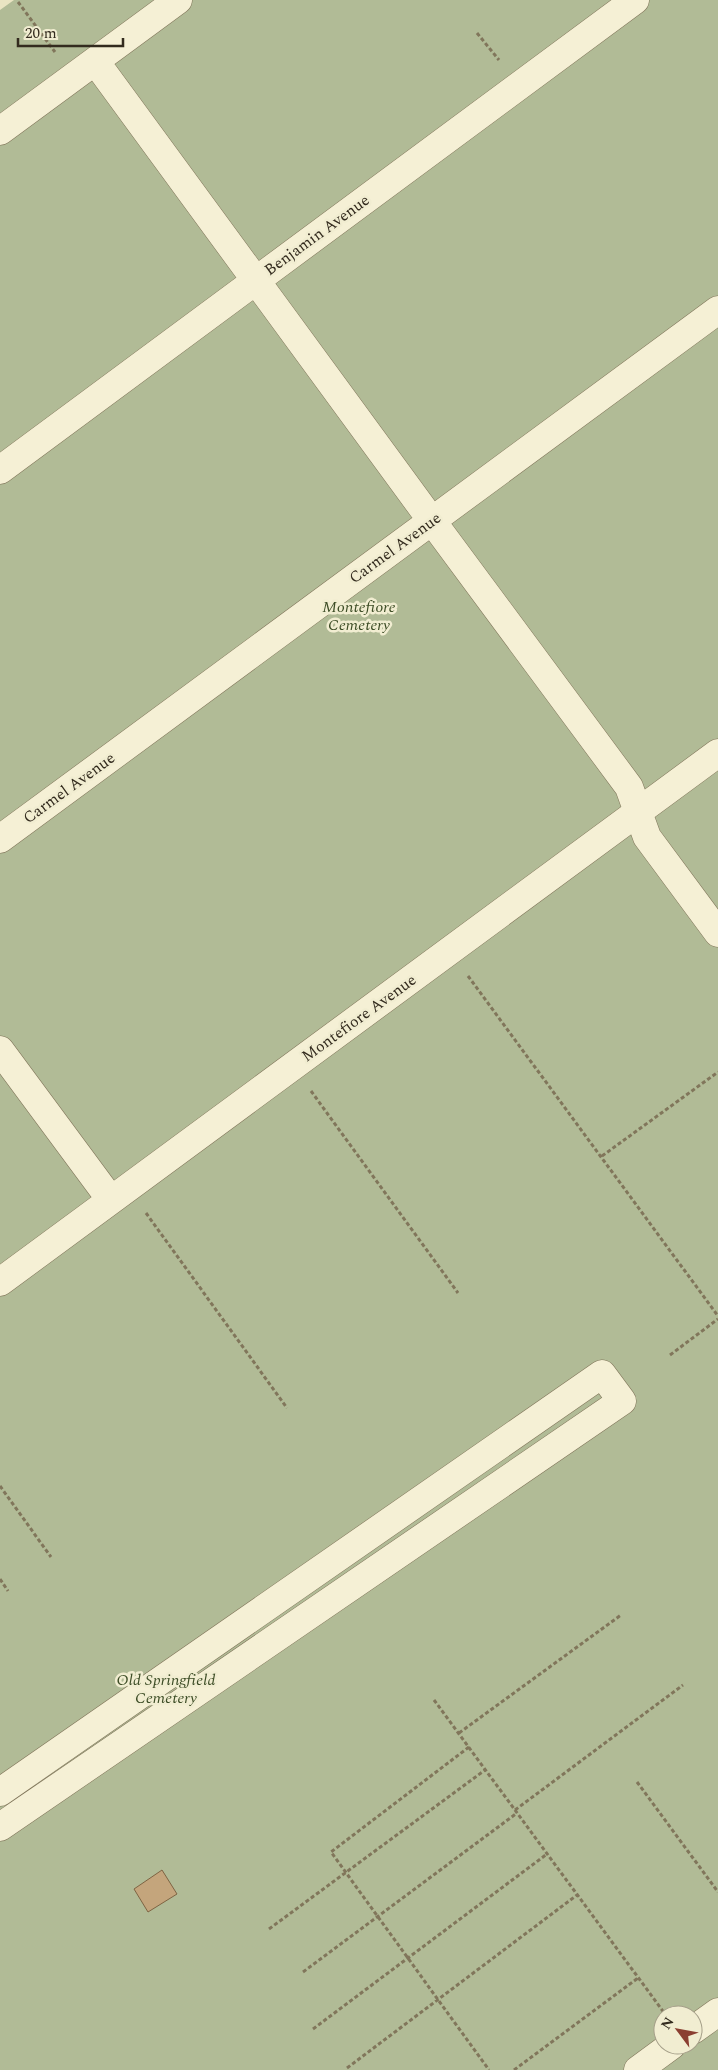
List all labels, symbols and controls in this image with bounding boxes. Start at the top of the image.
scale bar [18,15,122,47]
text: 20 m [25,22,57,45]
street label: Benjamin Avenue [259,188,375,282]
street label: Carmel Avenue [344,506,446,590]
park label: Montefiore Cemetery [322,595,396,637]
street label: Carmel Avenue [18,746,120,830]
street label: Montefiore Avenue [297,968,421,1068]
park label: Old Springfield Cemetery [116,1668,216,1710]
north arrow [653,2005,703,2055]
text: N [655,2013,679,2034]

